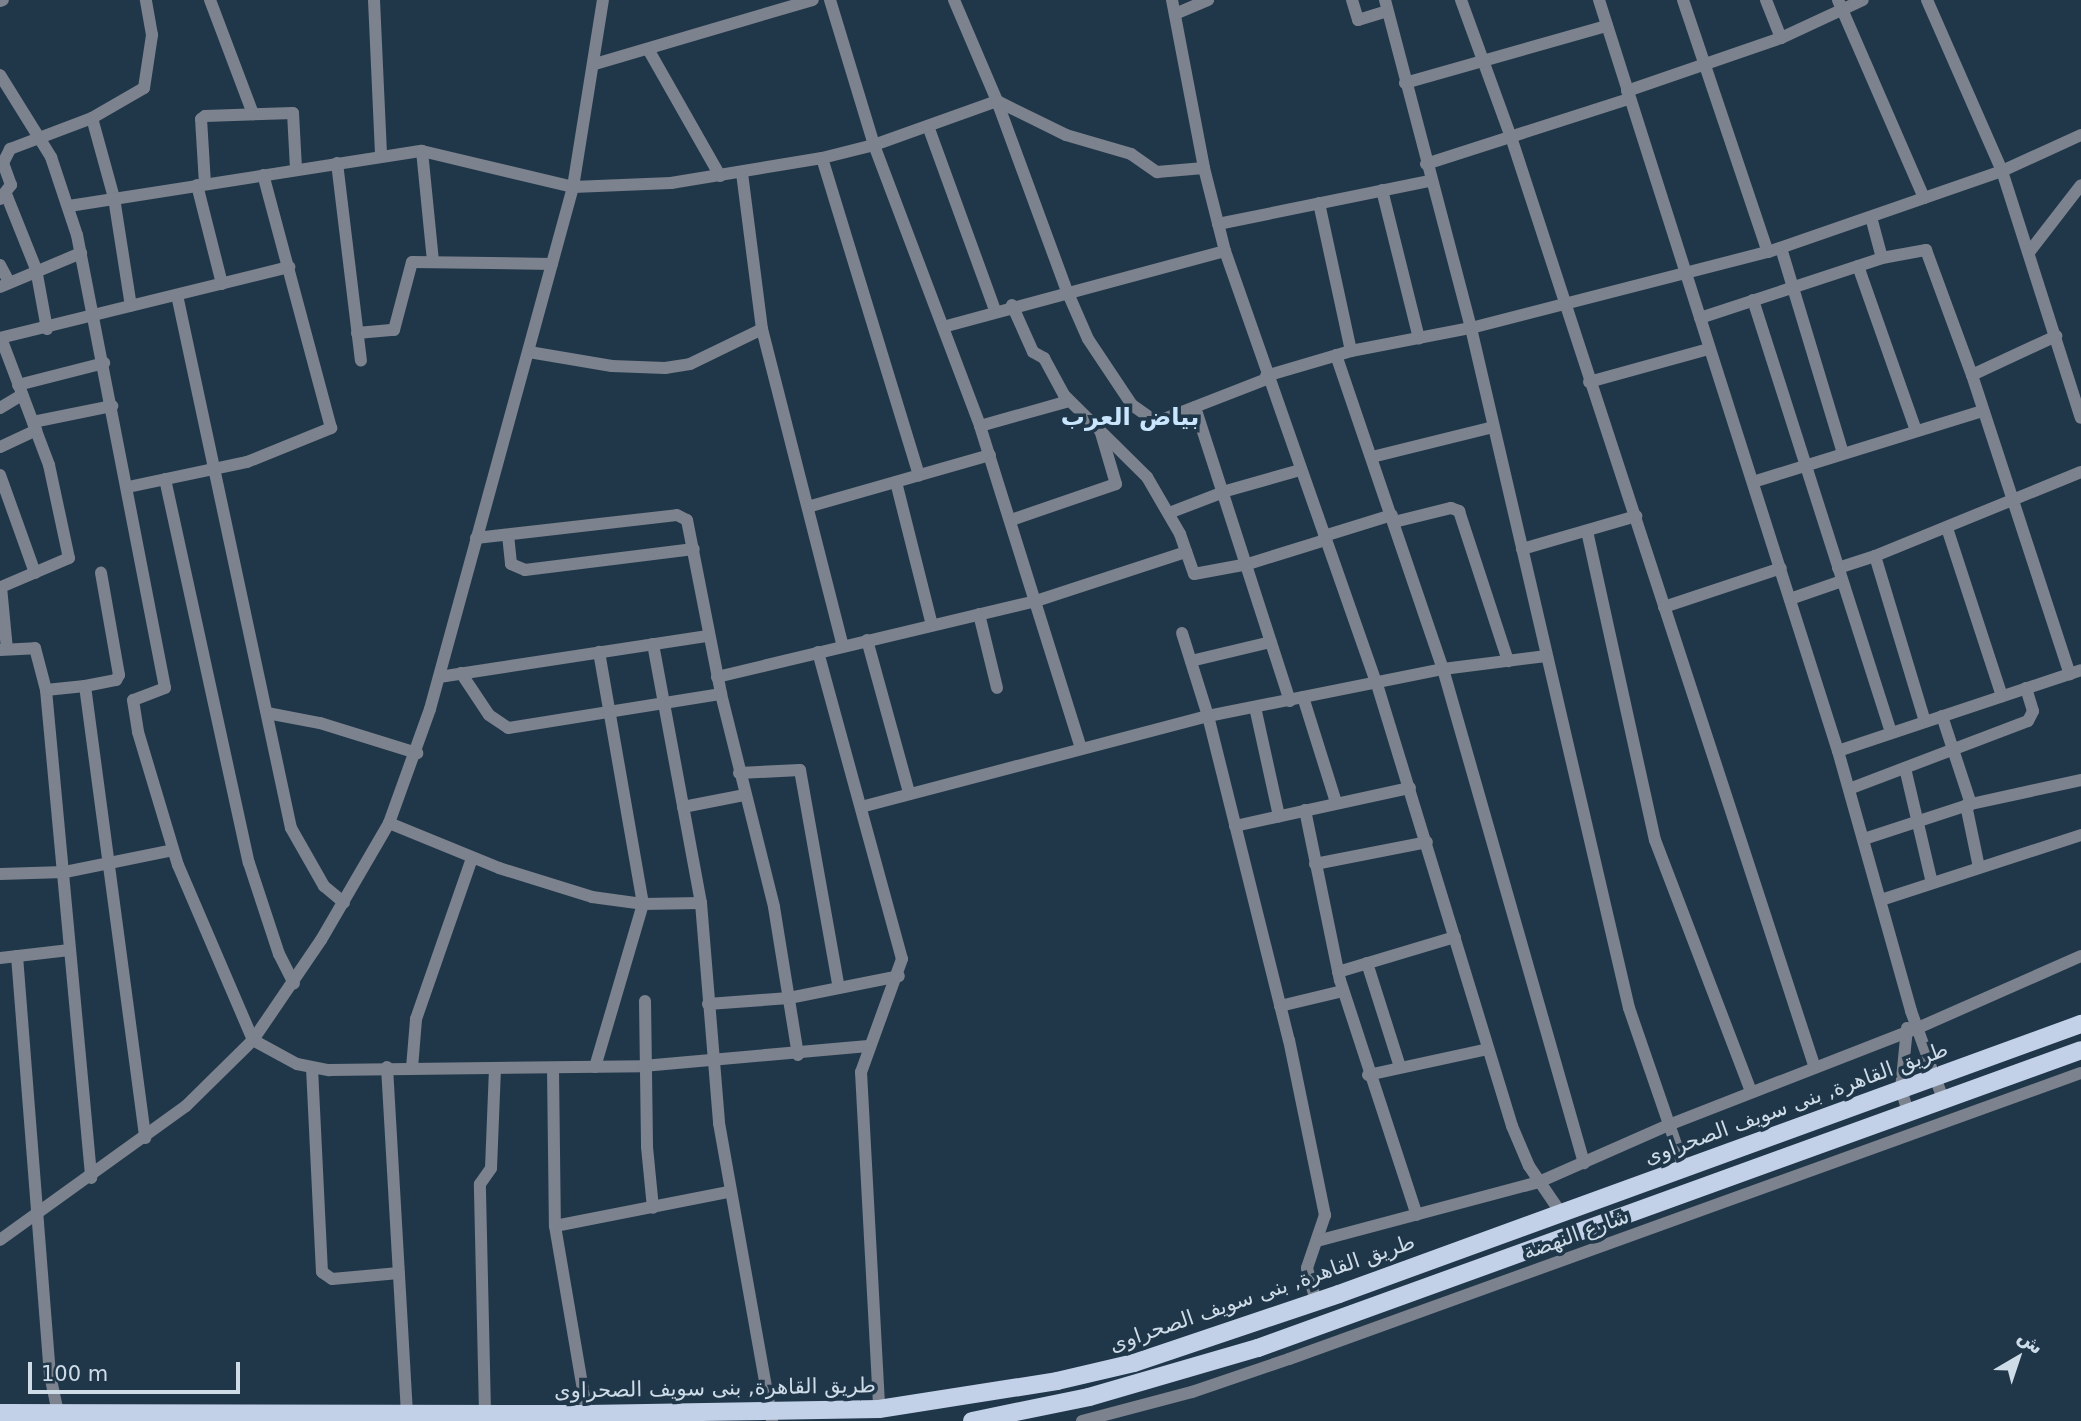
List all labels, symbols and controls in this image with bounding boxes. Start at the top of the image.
district label: بياض العرب [1061,404,1199,432]
street label: طريق القاهرة, بنى سويف الصحراوى [1641,1036,1951,1170]
street label: شارع النهضة [1520,1203,1632,1265]
street label: طريق القاهرة, بنى سويف الصحراوى [1106,1229,1418,1357]
north arrow [1983,1323,2053,1393]
text: ش [2014,1325,2048,1358]
scale bar [32,1348,243,1392]
text: 100 m [41,1362,108,1386]
street label: طريق القاهرة, بنى سويف الصحراوى [554,1373,876,1403]

